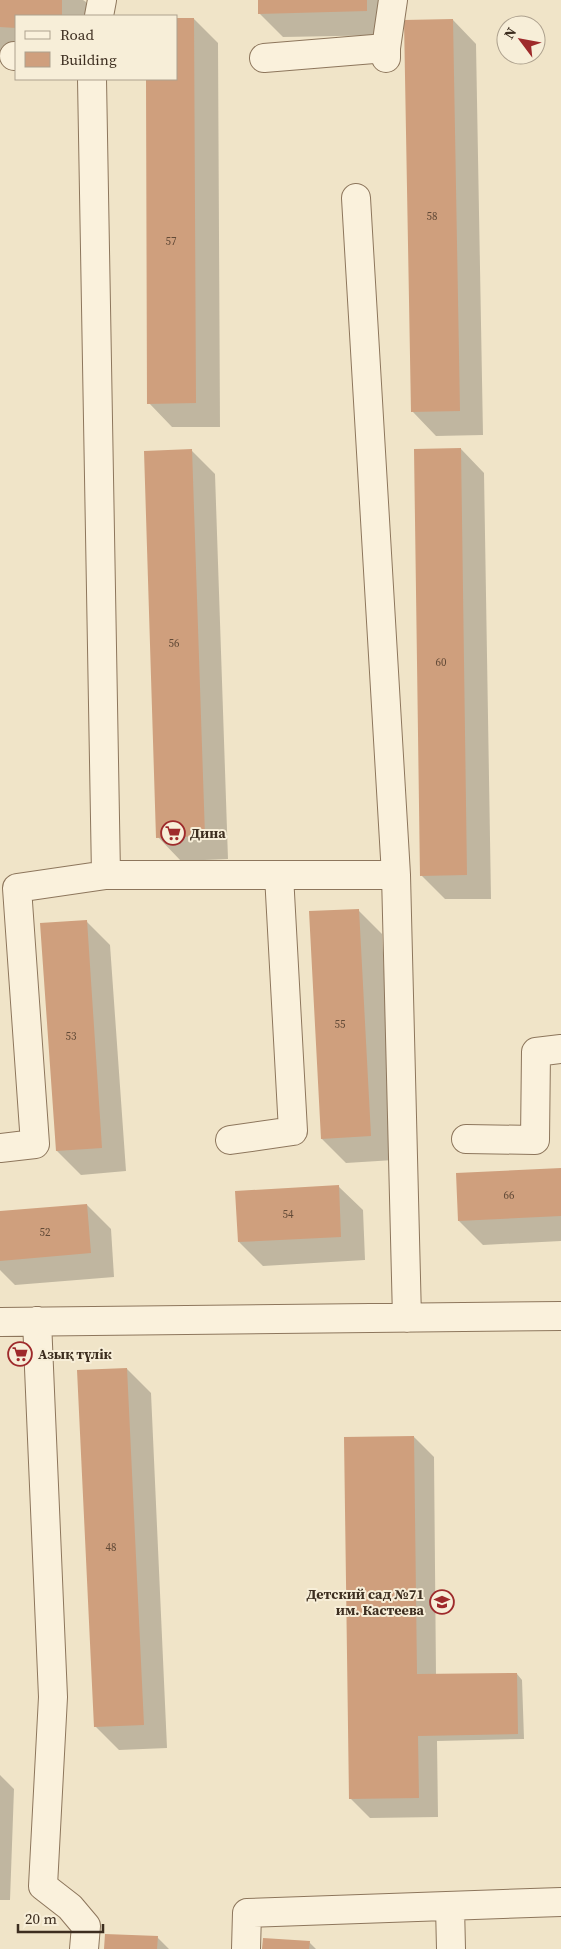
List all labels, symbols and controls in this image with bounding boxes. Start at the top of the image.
legend [15,15,178,80]
north arrow [496,15,546,65]
text: N [499,23,521,43]
text: Road [60,24,94,45]
text: Building [60,49,117,70]
house number: 58 [427,209,438,224]
house number: 57 [166,234,177,249]
house number: 56 [169,636,180,651]
house number: 60 [436,655,447,670]
supermarket icon: Дина [160,820,186,846]
place label: Дина [190,823,226,843]
house number: 55 [335,1017,346,1032]
house number: 53 [66,1029,77,1044]
house number: 66 [504,1188,515,1203]
house number: 54 [283,1207,294,1222]
house number: 52 [40,1225,51,1240]
supermarket icon: Азық түлік [7,1341,33,1367]
place label: Азық түлік [38,1344,113,1364]
house number: 48 [106,1540,117,1555]
place label: Детский сад №71 им. Кастеева [306,1584,425,1620]
school or university icon: Детский сад №71 им. Кастеева [429,1589,455,1615]
scale bar [18,1902,102,1934]
text: 20 m [25,1908,57,1929]

